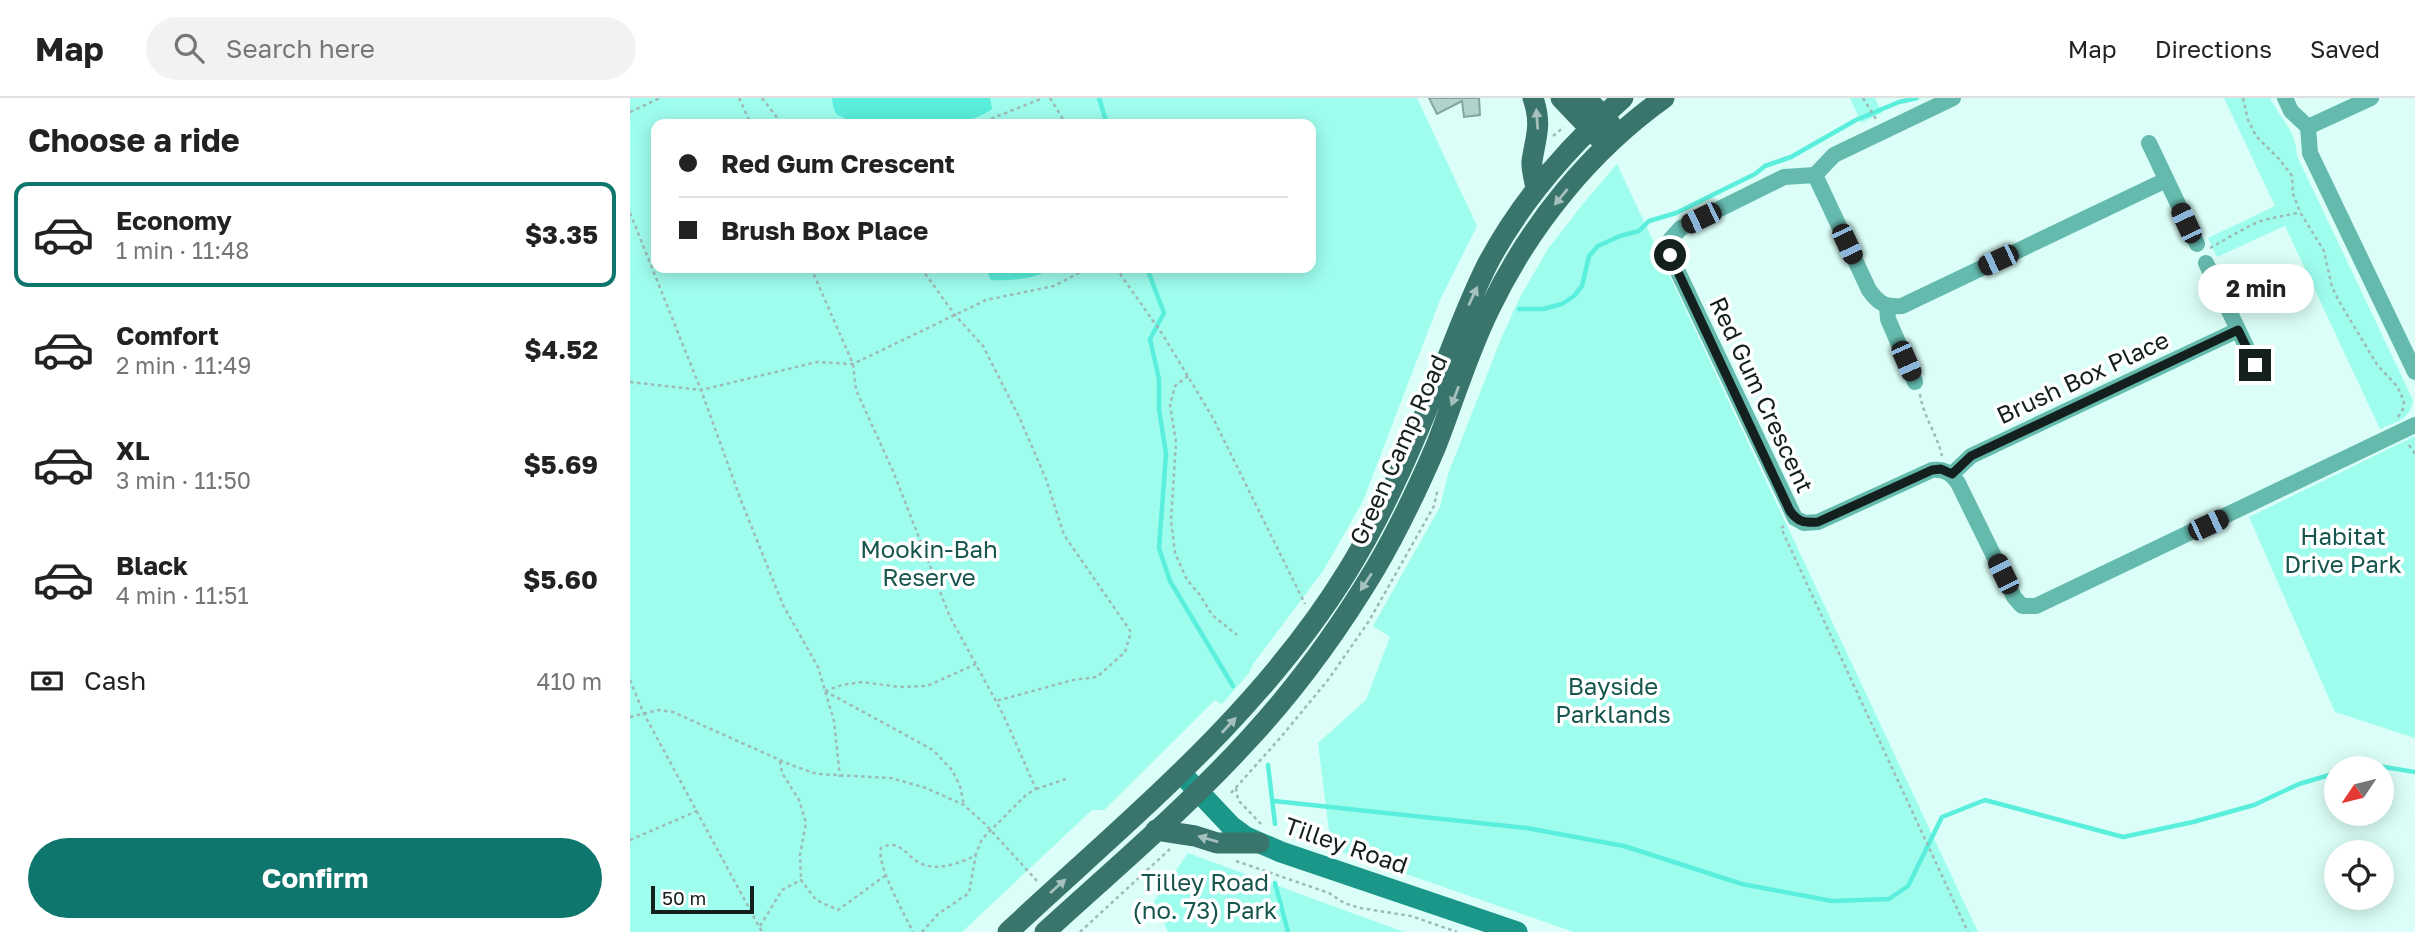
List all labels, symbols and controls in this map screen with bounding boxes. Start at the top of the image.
search box [146,17,636,80]
text: Map [35,29,104,68]
icon: search [170,29,208,67]
text: Search here [226,33,375,64]
text: Map [2068,34,2117,63]
text: Directions [2155,34,2272,63]
text: Saved [2310,34,2380,63]
one-way arrow [1531,108,1542,130]
text: Choose a ride [28,121,240,159]
text: Red Gum Crescent [721,148,955,179]
one-way arrow [1554,188,1569,205]
car [1678,199,1725,237]
car [2168,200,2205,246]
icon: car [32,203,95,266]
text: Economy [116,205,232,236]
text: Brush Box Place [721,215,928,246]
text: $3.35 [525,219,598,250]
car [1829,221,1866,267]
text: 1 min · 11:48 [116,236,249,264]
route start [1654,239,1686,271]
car [1975,242,2022,278]
callout: 2 min [2197,264,2313,313]
text: 2 min [2226,274,2286,302]
one-way arrow [1467,286,1479,306]
street label: Red Gum Crescent [1704,292,1820,497]
icon: car [32,318,95,381]
text: Comfort [116,320,219,351]
street label: Brush Box Place [1992,324,2173,429]
text: $4.52 [524,334,598,365]
car [1888,338,1925,384]
route end [2239,349,2271,381]
street label: Green Camp Road [1343,350,1453,549]
text: 2 min · 11:49 [116,351,251,379]
one-way arrow [1449,386,1460,407]
icon: car [32,433,95,496]
text: XL [116,435,150,466]
text: $5.69 [523,449,598,480]
text: 3 min · 11:50 [116,466,251,494]
car [2185,507,2232,543]
park label: Habitat Drive Park [2284,521,2402,578]
park label: Mookin-Bah Reserve [860,534,998,591]
icon: car [32,548,95,611]
text: Black [116,550,188,581]
car [1985,551,2022,597]
text: $5.60 [523,564,598,595]
one-way arrow [1360,572,1373,591]
text: 4 min · 11:51 [116,581,249,609]
icon: cash [28,662,66,700]
text: Cash [84,665,146,696]
text: 410 m [536,667,602,695]
park label: Bayside Parklands [1555,671,1671,728]
one-way arrow [1221,716,1237,734]
north arrow [2324,756,2394,826]
map controls [2324,756,2394,910]
street label: Tilley Road [1281,810,1412,879]
one-way arrow [1197,834,1218,844]
button: Confirm [28,838,602,918]
button: locate [2324,840,2394,910]
park label: Tilley Road (no. 73) Park [1133,867,1277,924]
one-way arrow [1049,878,1066,894]
scale bar [651,883,754,915]
text: 50 m [662,886,706,909]

